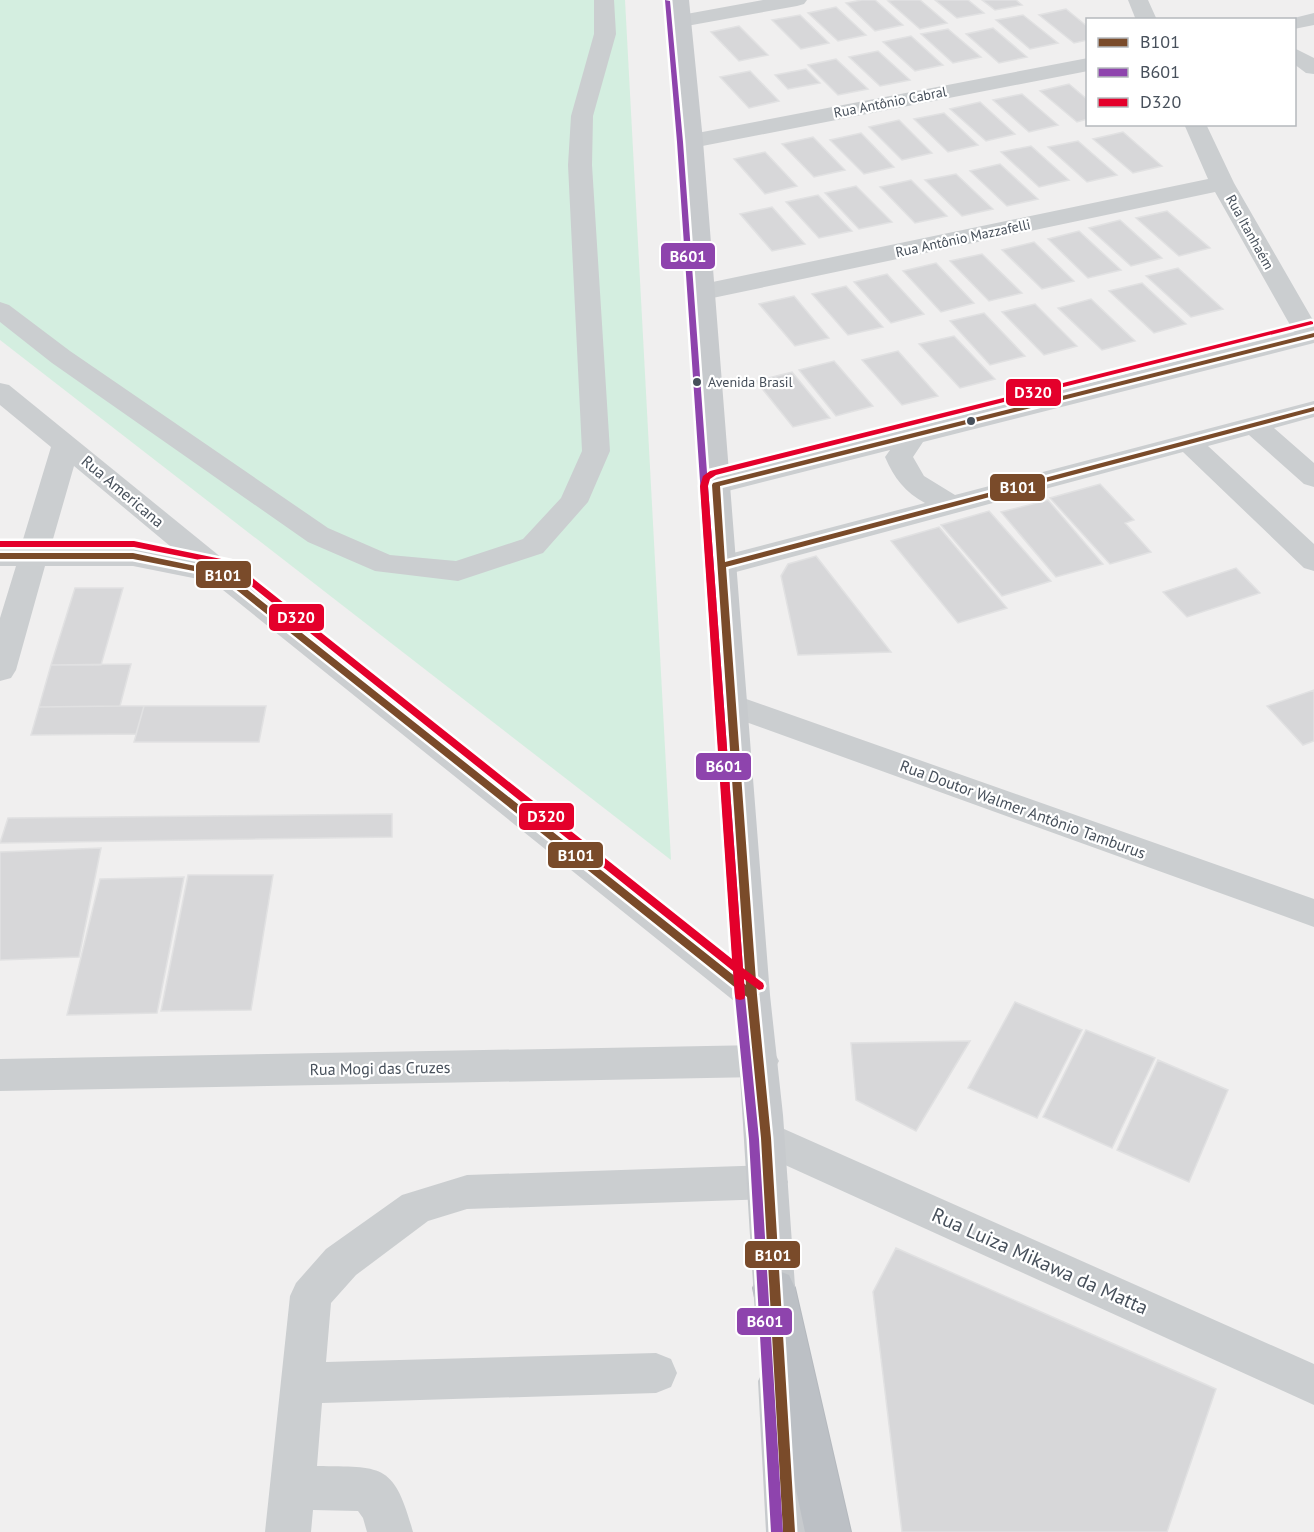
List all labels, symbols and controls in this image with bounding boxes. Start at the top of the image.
legend [1086,18,1296,126]
text: B101 [1140,30,1180,53]
text: B601 [1140,60,1180,83]
street label: Rua Antônio Cabral [832,82,948,122]
text: D320 [1140,90,1181,113]
street label: Rua Itanhaém [1222,191,1278,273]
street label: Rua Antônio Mazzafelli [894,215,1032,261]
line badge: B601 [660,242,716,270]
text: B601 [670,246,706,266]
place label: Avenida Brasil [708,373,793,391]
marker: Avenida Brasil [691,376,703,388]
line badge: D320 [1005,378,1062,407]
text: D320 [1014,382,1052,402]
unlabelled marker [965,415,977,427]
street label: Rua Americana [78,451,168,531]
line badge: B101 [989,473,1046,502]
text: B101 [1000,477,1036,497]
line badge: B101 [195,560,252,589]
text: B101 [205,565,241,585]
line badge: D320 [268,603,325,632]
text: D320 [277,607,315,627]
line badge: B601 [695,752,752,781]
street label: Rua Doutor Walmer Antônio Tamburus [897,755,1149,863]
text: B601 [706,756,742,776]
line badge: D320 [518,802,575,831]
text: D320 [527,806,565,826]
line badge: B101 [547,841,604,869]
text: B101 [558,845,594,865]
street label: Rua Mogi das Cruzes [309,1057,451,1079]
street label: Rua Luiza Mikawa da Matta [928,1202,1152,1320]
line badge: B101 [744,1240,801,1269]
text: B101 [755,1245,791,1265]
line badge: B601 [736,1307,793,1336]
text: B601 [747,1311,783,1331]

